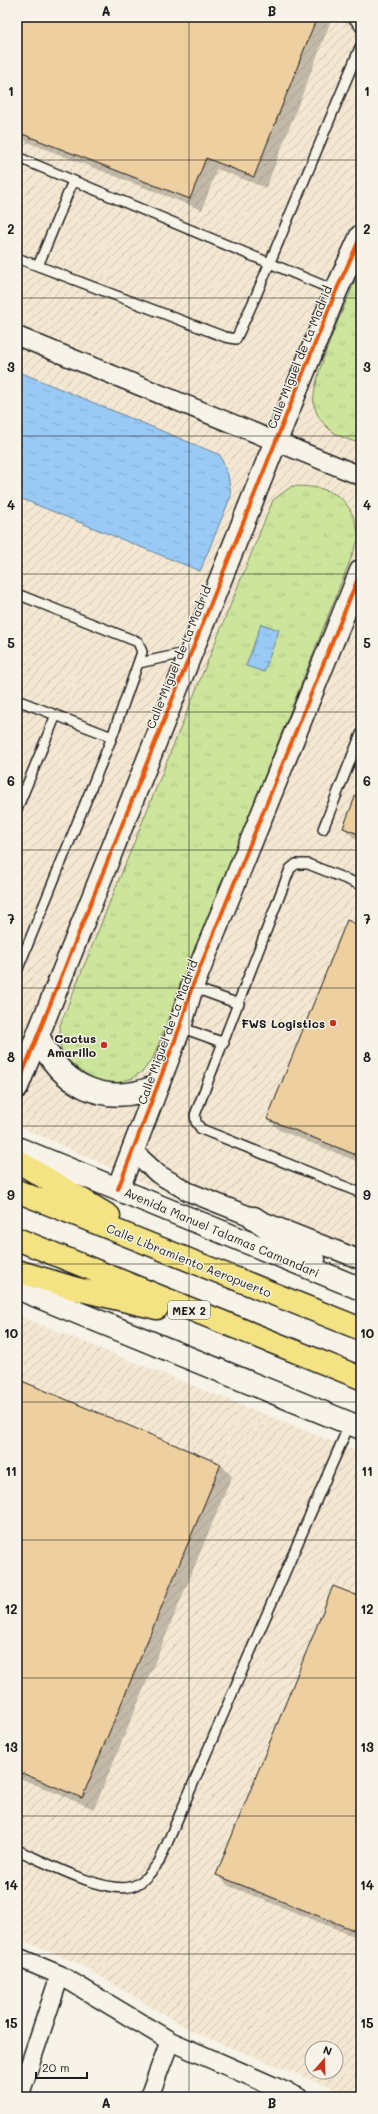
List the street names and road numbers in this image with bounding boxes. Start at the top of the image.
street label: Calle Miguel de La Madrid [263,283,335,431]
street label: Calle Miguel de La Madrid [142,583,214,731]
street label: Calle Miguel de La Madrid [133,957,201,1107]
street label: Avenida Manuel Talamas Camandari [122,1184,322,1280]
street label: Calle Libramiento Aeropuerto [104,1219,274,1301]
road number: MEX 2 [168,1301,210,1319]

